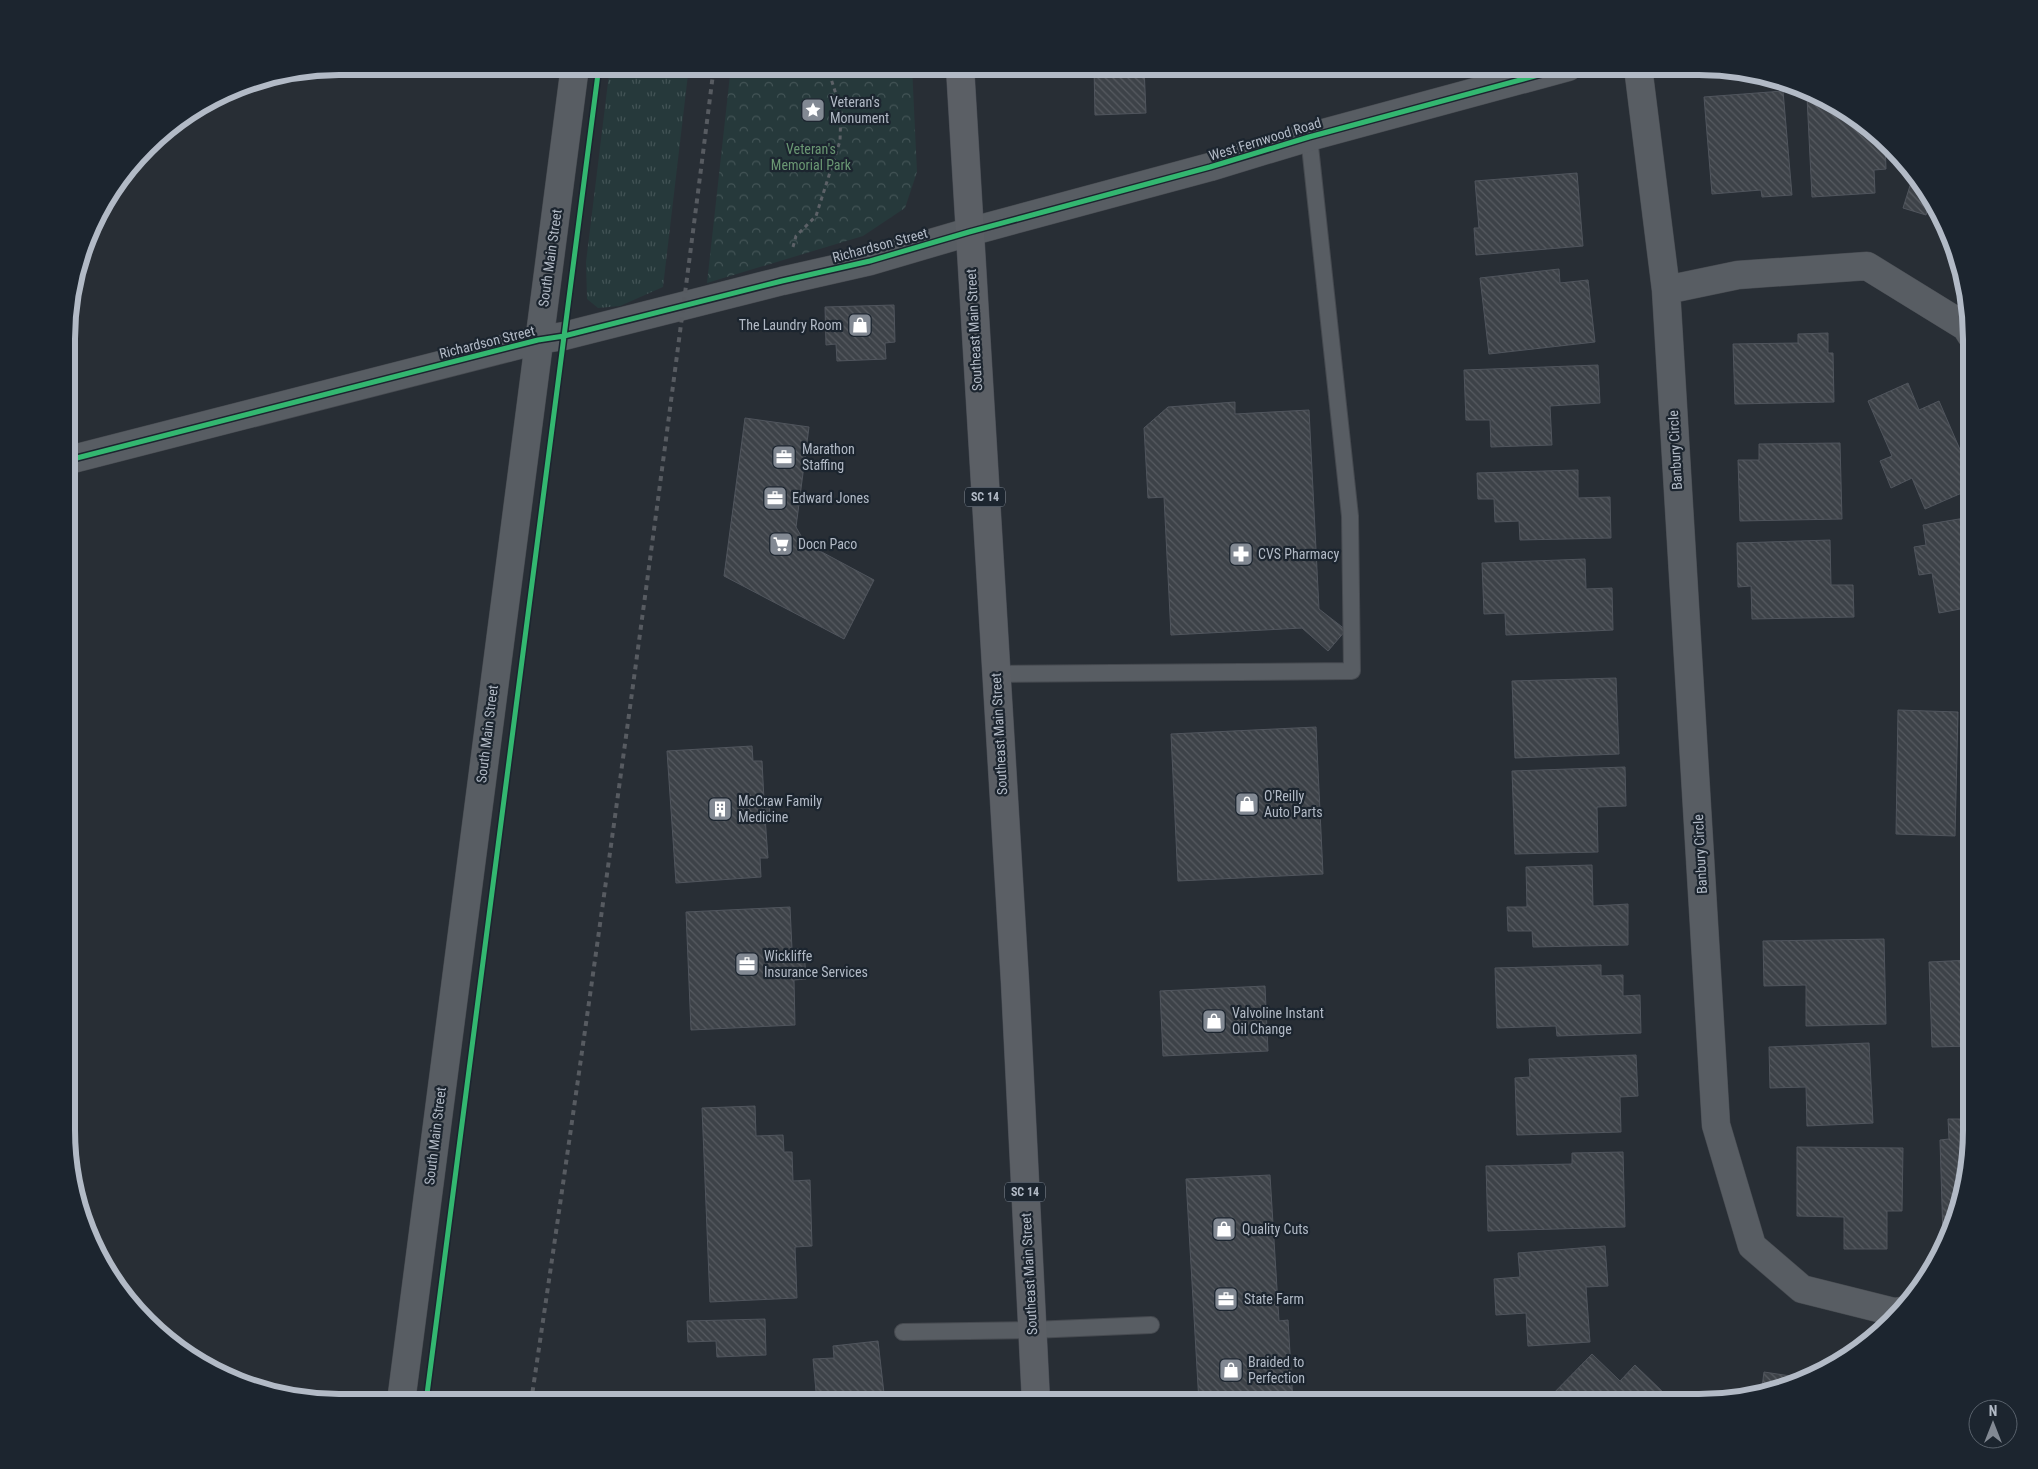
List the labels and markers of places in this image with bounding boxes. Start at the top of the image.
place label: Veteran's Monument [830,94,889,126]
place icon: Veteran's Monument [800,97,826,123]
shop icon: The Laundry Room [847,312,873,338]
place label: The Laundry Room [739,317,842,333]
place label: Marathon Staffing [802,441,855,473]
office icon: Marathon Staffing [771,444,797,470]
office icon: Edward Jones [762,485,788,511]
place label: Edward Jones [792,490,869,506]
supermarket icon: Docn Paco [768,531,794,557]
place label: Docn Paco [798,536,857,552]
pharmacy icon: CVS Pharmacy [1228,541,1254,567]
place label: CVS Pharmacy [1258,546,1339,562]
place label: O'Reilly Auto Parts [1264,788,1323,820]
shop icon: O'Reilly Auto Parts [1234,791,1260,817]
place label: McCraw Family Medicine [738,793,822,825]
building icon: McCraw Family Medicine [707,796,733,822]
place label: Wickliffe Insurance Services [764,948,868,980]
office icon: Wickliffe Insurance Services [734,951,760,977]
place label: Valvoline Instant Oil Change [1232,1005,1324,1037]
shop icon: Valvoline Instant Oil Change [1201,1008,1227,1034]
shop icon: Quality Cuts [1211,1216,1237,1242]
place label: Quality Cuts [1242,1221,1309,1237]
office icon: State Farm [1213,1286,1239,1312]
place label: State Farm [1244,1291,1304,1307]
place label: Braided to Perfection [1248,1354,1305,1386]
shop icon: Braided to Perfection [1218,1357,1244,1383]

